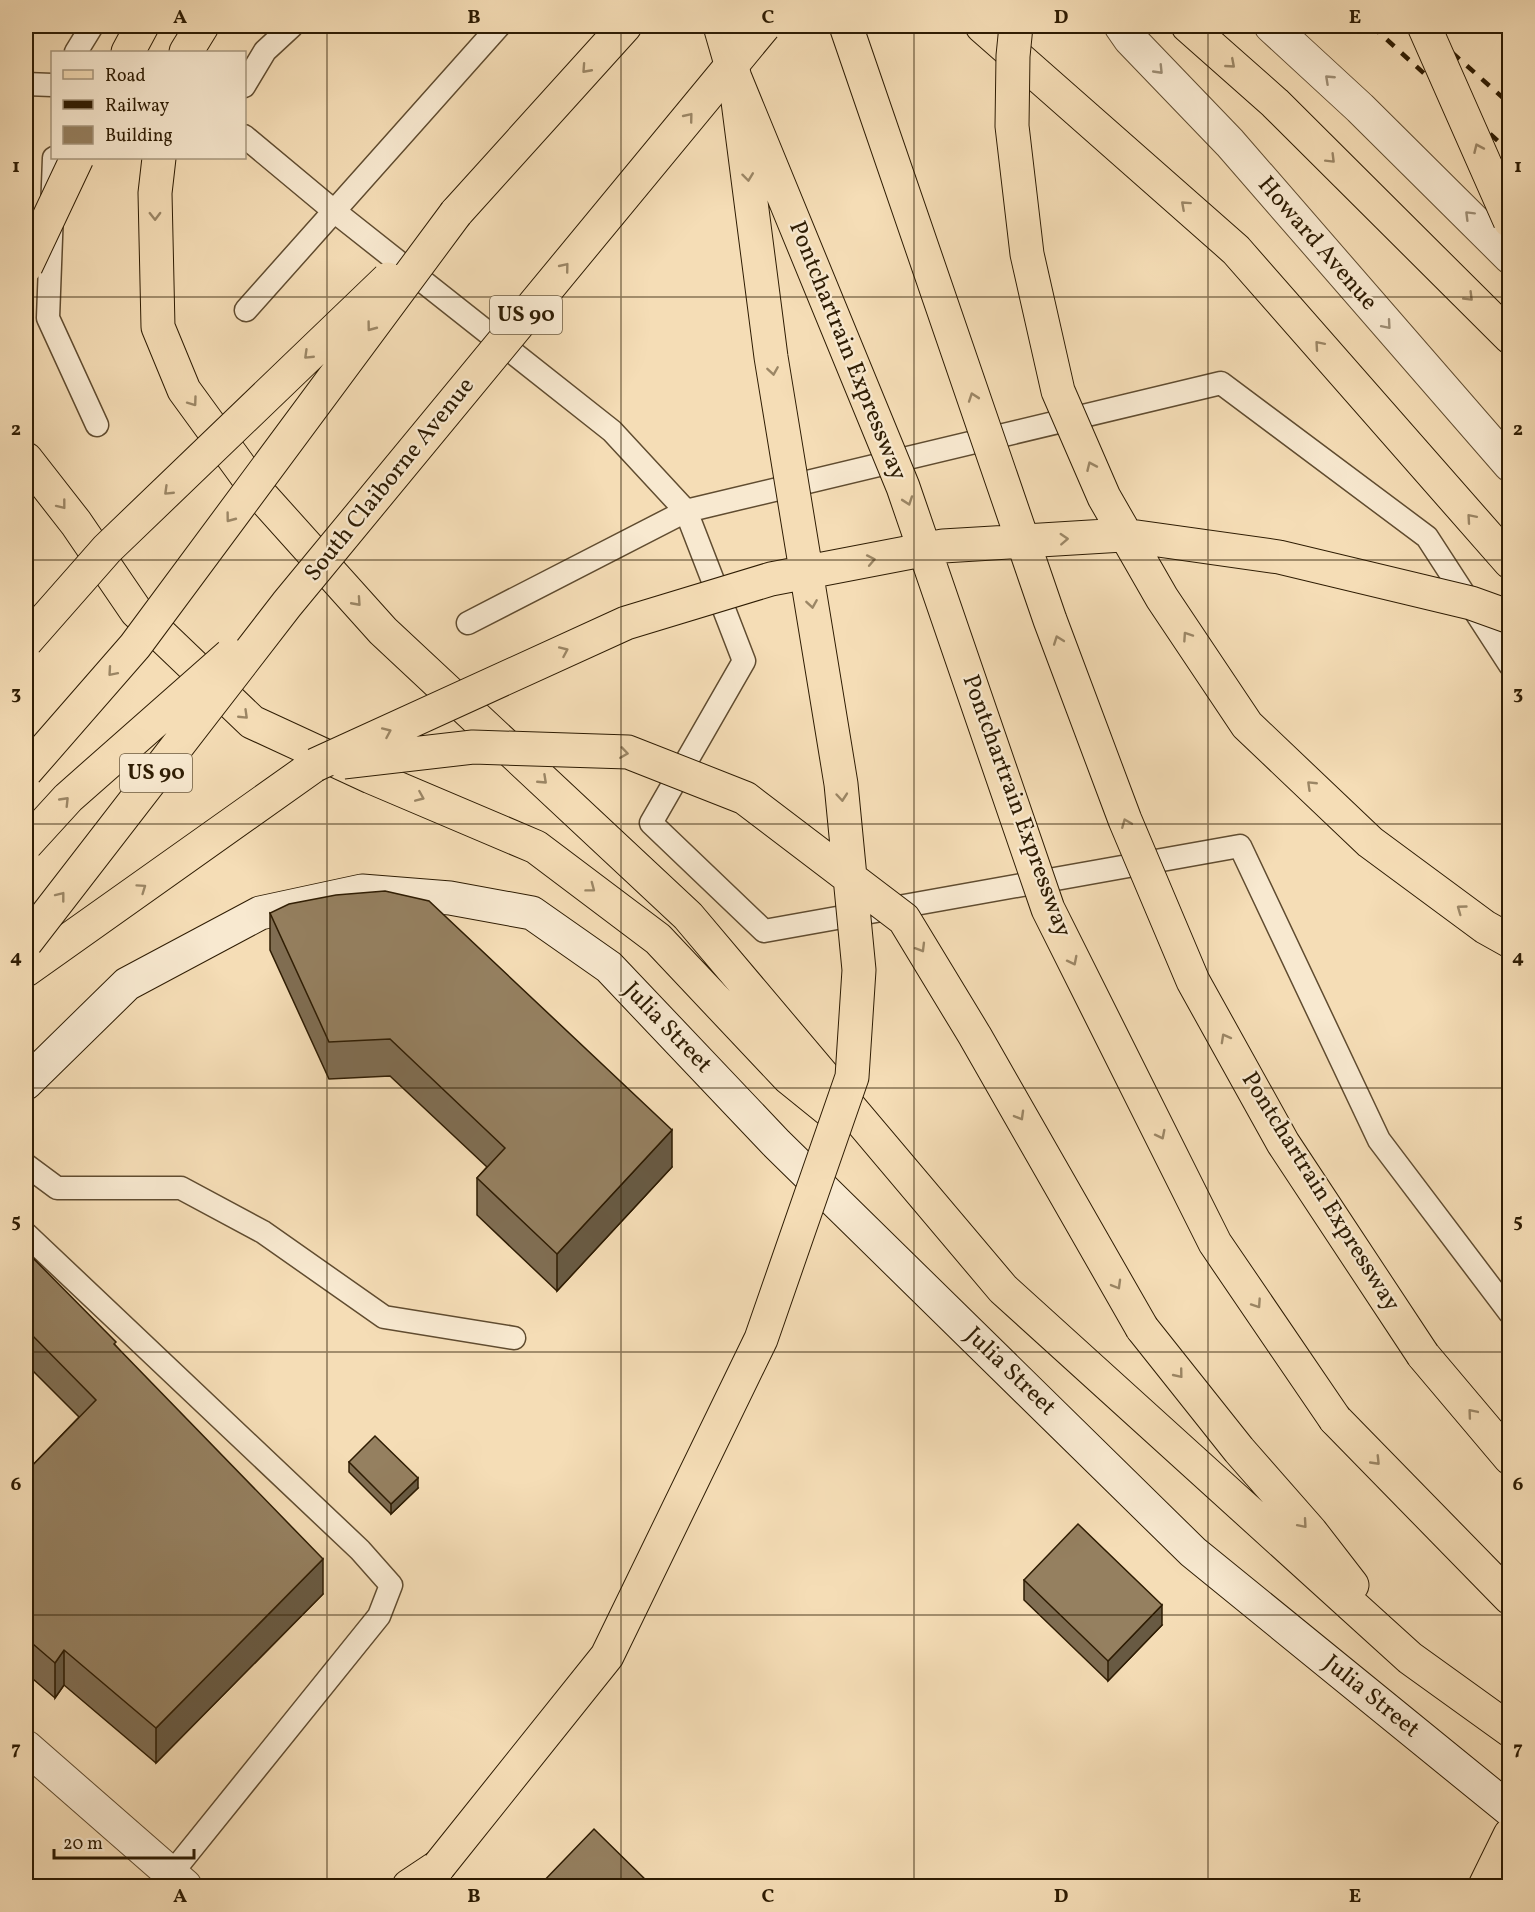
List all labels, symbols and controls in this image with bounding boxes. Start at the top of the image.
text: A [173,4,187,32]
text: B [467,4,481,32]
text: C [762,4,775,32]
text: D [1054,4,1068,32]
text: E [1349,4,1361,32]
legend [51,51,246,159]
one-way arrow [1224,57,1235,68]
one-way arrow [582,62,593,73]
one-way arrow [1152,62,1163,73]
text: Road [105,64,146,89]
one-way arrow [1325,75,1336,86]
text: Railway [105,94,169,119]
one-way arrow [682,113,693,124]
text: Building [105,124,173,149]
one-way arrow [1473,143,1485,154]
one-way arrow [1324,151,1335,162]
text: 1 [12,153,20,181]
text: 1 [1514,153,1522,181]
street label: Howard Avenue [1249,169,1385,319]
one-way arrow [741,173,753,182]
one-way arrow [1181,201,1192,212]
one-way arrow [149,211,161,220]
one-way arrow [1465,211,1475,222]
street label: Pontchartrain Expressway [779,216,915,486]
one-way arrow [558,263,569,274]
one-way arrow [1462,290,1473,300]
road number: US 90 [490,296,562,334]
one-way arrow [1380,318,1391,329]
one-way arrow [368,321,379,332]
one-way arrow [1315,341,1326,352]
one-way arrow [305,348,316,359]
one-way arrow [767,366,779,375]
street label: South Claiborne Avenue [297,371,483,589]
one-way arrow [968,392,980,403]
one-way arrow [186,396,197,407]
text: 2 [11,416,21,444]
text: 2 [1513,416,1523,444]
one-way arrow [1086,462,1098,473]
one-way arrow [164,483,175,494]
one-way arrow [901,495,914,506]
one-way arrow [54,498,65,509]
one-way arrow [226,511,237,522]
one-way arrow [1467,514,1478,525]
one-way arrow [1060,532,1069,545]
one-way arrow [866,554,876,567]
one-way arrow [350,595,361,605]
one-way arrow [806,600,818,609]
one-way arrow [1183,631,1194,642]
one-way arrow [1052,635,1065,646]
one-way arrow [558,646,569,658]
one-way arrow [108,666,119,676]
street label: Pontchartrain Expressway [953,670,1079,942]
text: 3 [11,680,21,708]
text: 3 [1513,680,1523,708]
one-way arrow [236,707,247,718]
one-way arrow [380,727,391,739]
one-way arrow [619,746,629,758]
road number: US 90 [120,754,192,792]
one-way arrow [536,773,547,784]
one-way arrow [1307,781,1317,792]
one-way arrow [413,790,424,802]
one-way arrow [835,793,848,802]
one-way arrow [58,798,69,809]
one-way arrow [1121,818,1133,829]
one-way arrow [584,881,595,892]
one-way arrow [135,884,146,895]
one-way arrow [54,892,65,903]
one-way arrow [1457,905,1468,916]
one-way arrow [914,942,926,952]
text: 4 [10,944,22,972]
text: 4 [1512,944,1524,972]
one-way arrow [1066,954,1078,965]
street label: Julia Street [615,975,719,1081]
one-way arrow [1221,1034,1232,1044]
street label: Pontchartrain Expressway [1232,1066,1408,1318]
one-way arrow [1013,1109,1025,1120]
one-way arrow [1154,1129,1165,1139]
text: 5 [11,1208,21,1236]
text: 5 [1513,1208,1523,1236]
one-way arrow [1110,1279,1122,1289]
one-way arrow [1250,1298,1261,1309]
street label: Julia Street [957,1320,1063,1424]
one-way arrow [1171,1367,1182,1378]
one-way arrow [1468,1409,1479,1420]
one-way arrow [1369,1454,1380,1465]
text: 6 [11,1471,22,1499]
text: 6 [1513,1471,1524,1499]
one-way arrow [1296,1517,1307,1528]
street label: Julia Street [1315,1647,1427,1747]
text: 7 [11,1735,21,1763]
text: 7 [1513,1735,1523,1763]
scale bar [54,1822,194,1860]
text: 20 m [63,1832,103,1857]
text: A [173,1883,187,1911]
text: B [467,1883,481,1911]
text: C [762,1883,775,1911]
text: D [1054,1883,1068,1911]
text: E [1349,1883,1361,1911]

